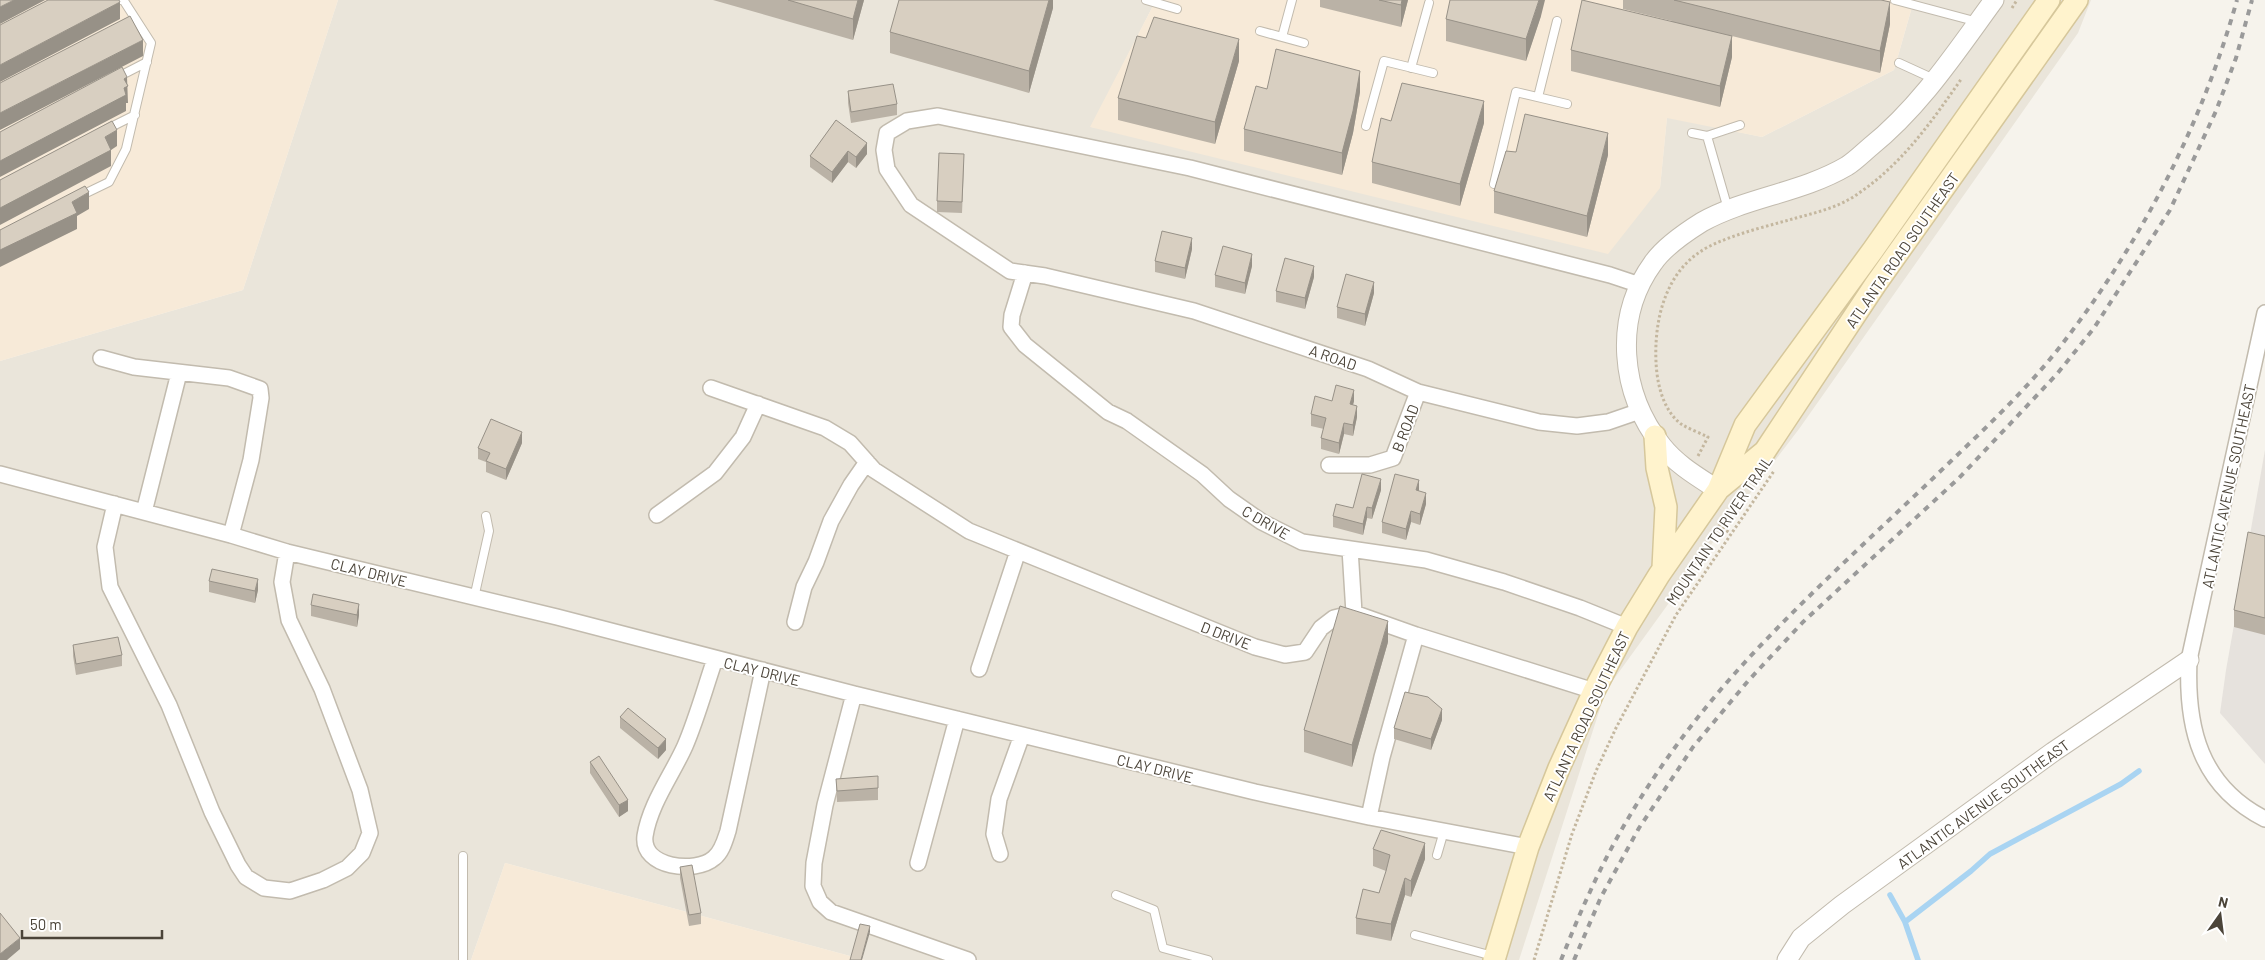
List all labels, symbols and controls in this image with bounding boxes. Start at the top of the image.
street label: ATLANTA ROAD SOUTHEAST [1841,169,1963,331]
street label: A ROAD [1307,341,1359,373]
street label: ATLANTIC AVENUE SOUTHEAST [2198,382,2258,590]
street label: B ROAD [1388,402,1422,454]
street label: MOUNTAIN TO RIVER TRAIL [1662,452,1776,608]
street label: C DRIVE [1239,501,1293,543]
street label: CLAY DRIVE [329,554,409,590]
street label: D DRIVE [1198,617,1254,653]
street label: ATLANTA ROAD SOUTHEAST [1539,628,1633,804]
street label: CLAY DRIVE [722,653,802,689]
street label: ATLANTIC AVENUE SOUTHEAST [1893,735,2073,873]
street label: CLAY DRIVE [1115,750,1195,786]
north arrow [2195,890,2245,940]
text: N [2217,893,2230,911]
scale bar [22,908,162,940]
text: 50 m [30,915,62,933]

